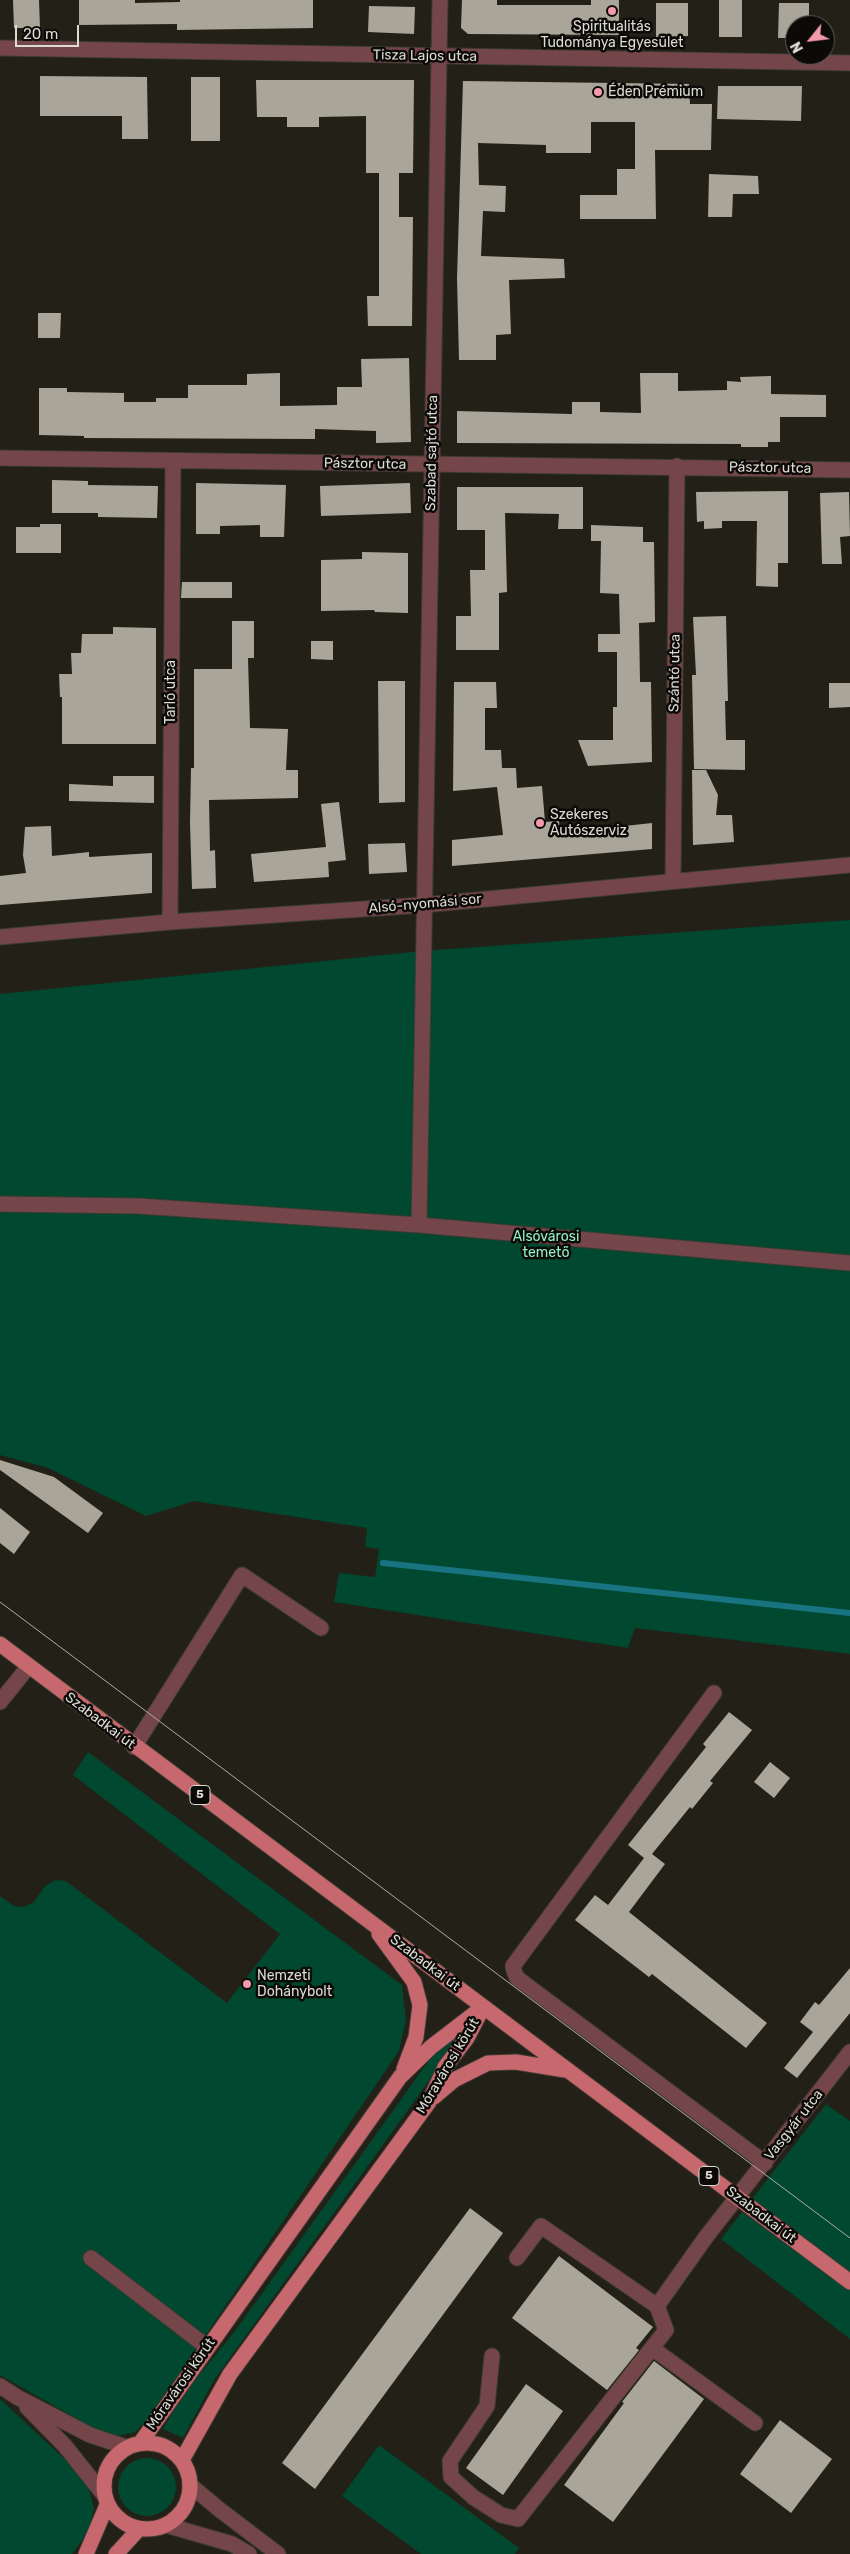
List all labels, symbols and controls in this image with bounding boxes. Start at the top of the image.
marker: Spiritualitás Tudománya Egyesület [606,5,618,17]
scale bar [18,15,81,47]
north arrow [785,15,835,65]
place label: Spiritualitás Tudománya Egyesület [540,19,684,52]
text: 20 m [23,25,58,43]
text: N [787,39,807,56]
street label: Tisza Lajos utca [373,47,477,65]
place label: Éden Prémium [608,84,703,100]
marker: Éden Prémium [592,86,604,98]
street label: Szabad sajtó utca [423,395,441,511]
street label: Pásztor utca [324,455,406,473]
street label: Pásztor utca [729,459,811,477]
street label: Szántó utca [666,634,684,712]
street label: Tarló utca [163,660,179,724]
place label: Szekeres Autószerviz [550,807,627,840]
marker: Szekeres Autószerviz [534,817,546,829]
street label: Alsó-nyomási sor [368,891,482,917]
park label: Alsóvárosi temető [513,1229,579,1262]
street label: Szabadkai út [62,1689,138,1753]
road number: 5 [190,1786,210,1804]
street label: Szabadkai út [387,1931,463,1995]
place label: Nemzeti Dohánybolt [257,1968,332,2000]
marker: Nemzeti Dohánybolt [241,1978,253,1990]
street label: Móravárosi körút [413,2015,483,2117]
street label: Vasgyár utca [761,2086,827,2164]
road number: 5 [699,2166,719,2186]
street label: Szabadkai út [723,2183,799,2247]
street label: Móravárosi körút [143,2335,219,2433]

